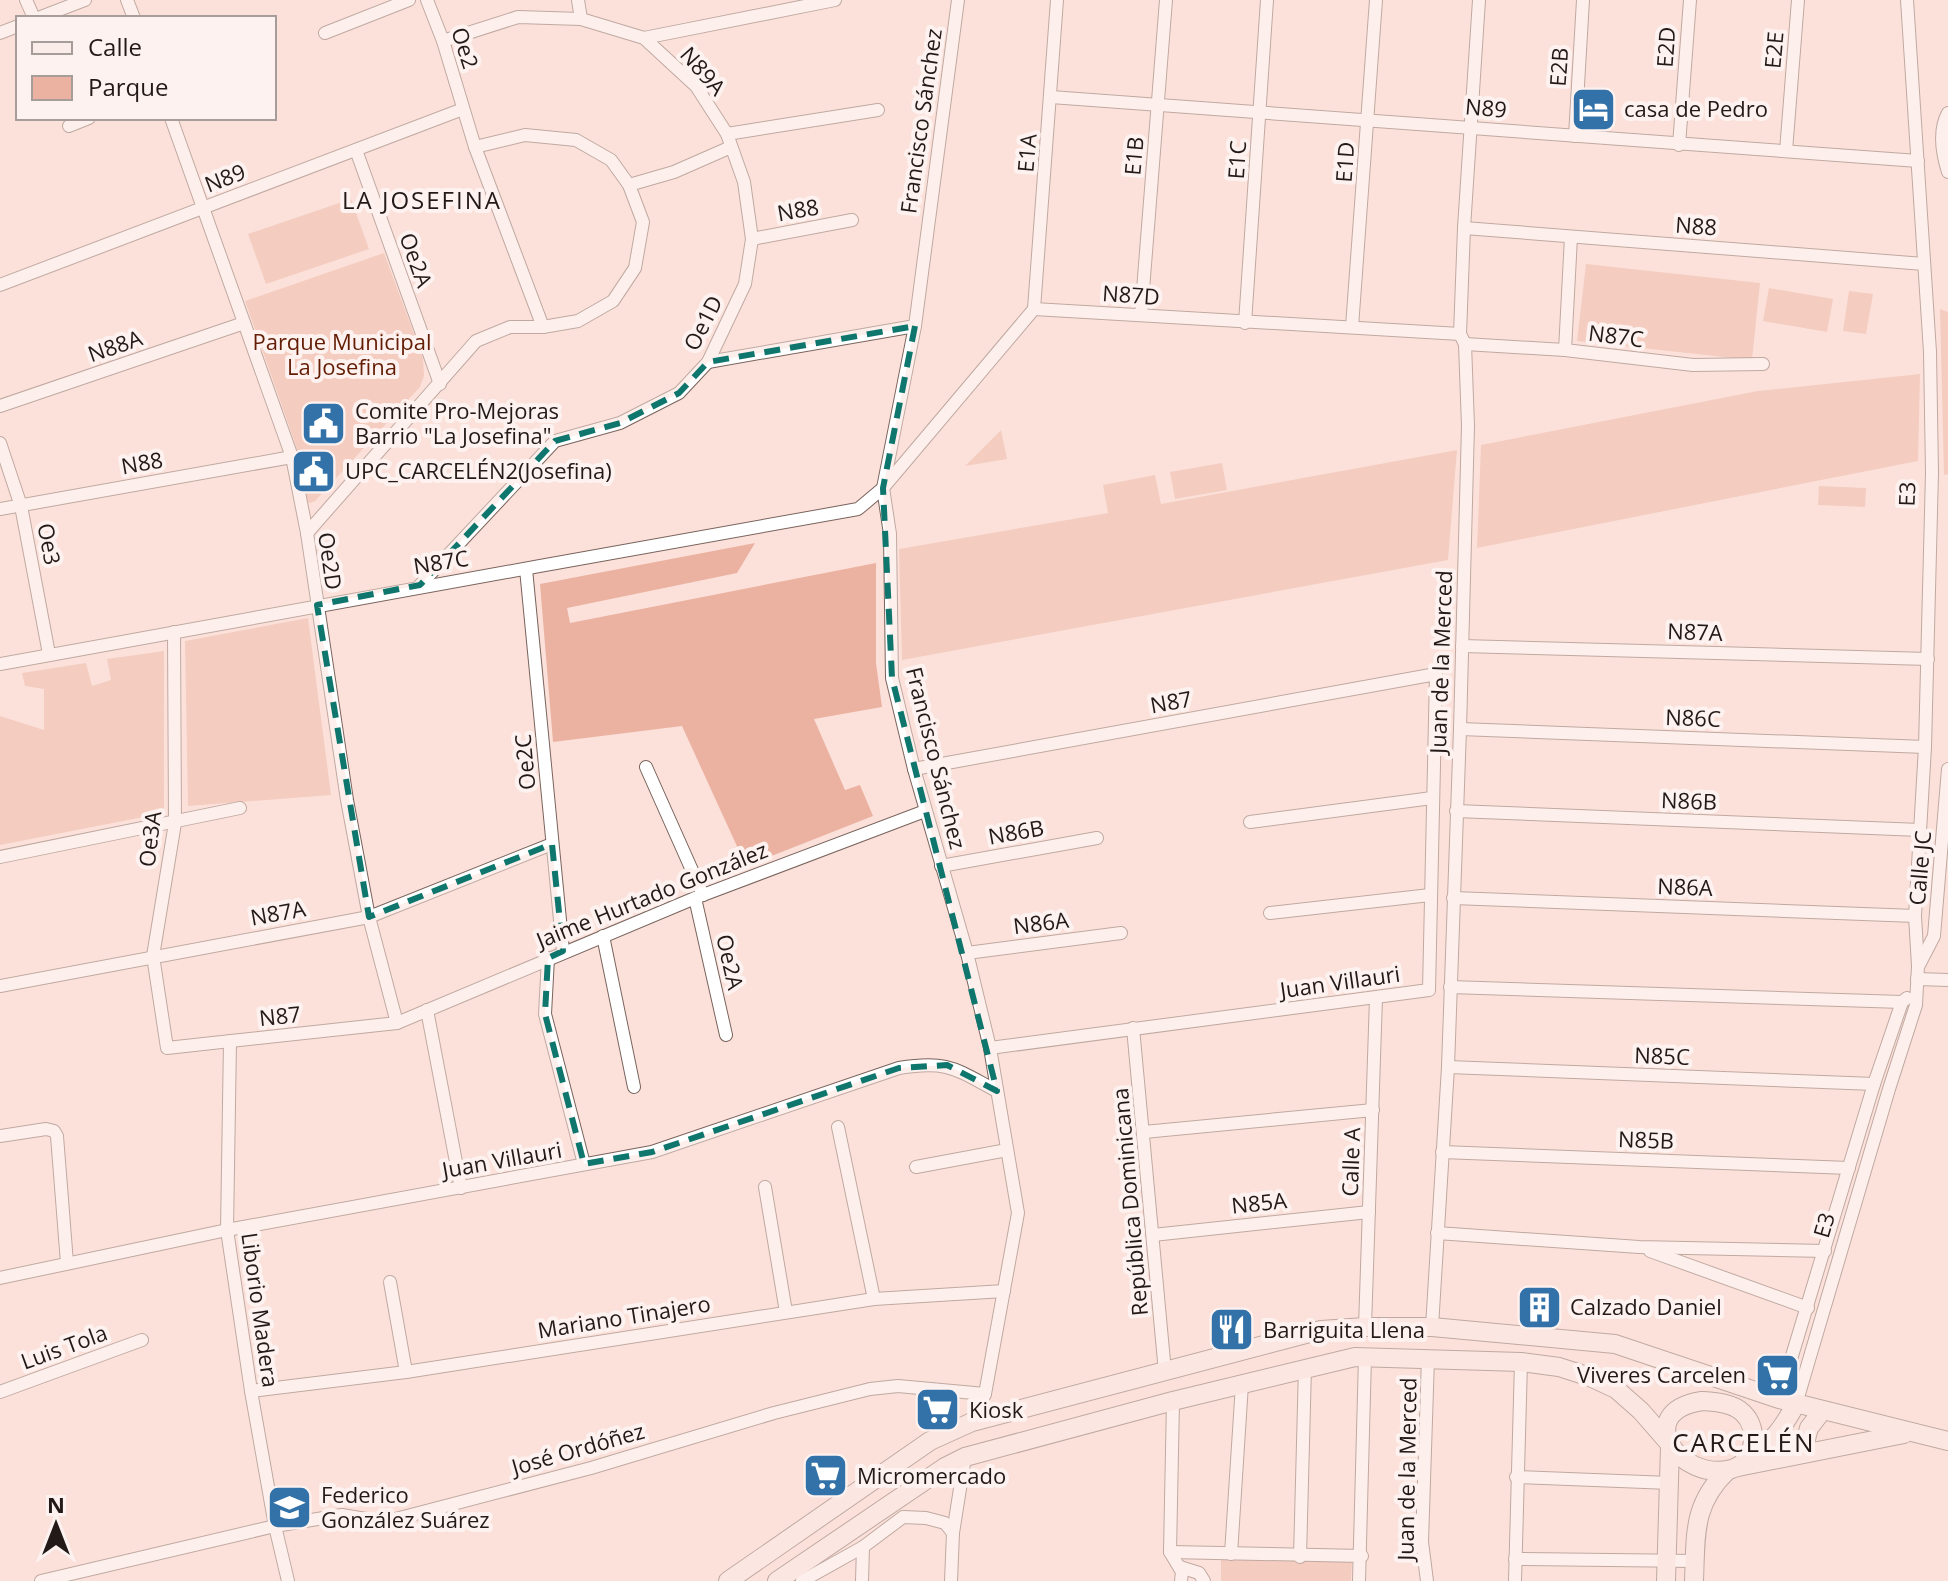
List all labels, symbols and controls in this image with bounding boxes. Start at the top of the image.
legend [16,16,276,120]
street label: Oe2 [445,23,487,72]
street label: Francisco Sánchez [892,26,948,215]
street label: E2D [1649,26,1681,68]
text: Calle [88,30,142,63]
street label: E2E [1756,30,1790,70]
street label: N89A [674,40,733,101]
street label: E2B [1542,46,1574,87]
text: Parque [88,70,168,103]
hotel icon: casa de Pedro [1569,85,1617,133]
street label: N89 [1464,90,1508,124]
place label: casa de Pedro [1624,93,1768,123]
street label: E1A [1009,132,1043,174]
street label: E1B [1116,135,1150,177]
street label: E1C [1220,139,1252,180]
street label: E1D [1328,141,1360,183]
street label: N89 [200,156,249,199]
district label: LA JOSEFINA [342,183,502,216]
street label: N88 [775,191,821,227]
street label: N88 [1674,209,1718,241]
street label: Oe2A [393,228,441,291]
street label: N87D [1101,277,1161,311]
street label: Oe1D [676,290,729,355]
street label: N87C [1587,317,1646,353]
street label: N88A [83,322,146,368]
park label: Parque Municipal La Josefina [252,326,432,381]
place label: Comite Pro-Mejoras Barrio "La Josefina" [355,395,559,450]
public building icon: Comite Pro-Mejoras Barrio "La Josefina" [300,400,348,448]
street label: N88 [119,444,165,480]
public building icon: UPC_CARCELÉN2(Josefina) [290,447,338,495]
place label: UPC_CARCELÉN2(Josefina) [345,455,612,485]
street label: E3 [1891,481,1921,507]
street label: Oe3 [31,520,69,567]
street label: Oe2D [312,530,350,592]
street label: N87C [411,542,471,580]
street label: Juan de la Merced [1422,570,1458,756]
street label: N87A [1667,615,1723,647]
street label: Francisco Sánchez [900,664,974,852]
street label: N87 [1148,683,1194,719]
street label: N86C [1665,701,1721,733]
street label: Oe2C [507,733,541,791]
street label: N86B [1661,784,1718,816]
street label: Oe3A [131,809,167,868]
street label: N86B [986,811,1046,851]
street label: Calle JC [1901,829,1937,907]
street label: Jaime Hurtado González [530,834,772,955]
street label: N86A [1657,870,1713,902]
street label: N87A [248,892,308,932]
street label: N86A [1011,904,1070,940]
street label: Oe2A [710,931,752,992]
street label: Juan Villauri [1276,958,1402,1005]
street label: N87 [258,998,302,1032]
street label: N85C [1634,1039,1690,1071]
street label: República Dominicana [1104,1087,1154,1317]
street label: N85B [1618,1123,1675,1155]
street label: Calle A [1334,1127,1366,1197]
street label: Juan Villauri [438,1134,564,1185]
street label: N85A [1230,1184,1288,1220]
street label: E3 [1805,1209,1841,1241]
street label: Liborio Madera [235,1230,287,1389]
building icon: Calzado Daniel [1515,1283,1563,1331]
street label: Mariano Tinajero [535,1288,712,1344]
place label: Calzado Daniel [1570,1291,1722,1321]
restaurant icon: Barriguita Llena [1208,1306,1256,1354]
place label: Barriguita Llena [1263,1314,1425,1344]
street label: Luis Tola [16,1317,111,1376]
supermarket icon: Viveres Carcelen [1753,1351,1801,1399]
place label: Viveres Carcelen [1577,1359,1746,1389]
street label: Juan de la Merced [1389,1377,1423,1563]
supermarket icon: Kiosk [914,1386,962,1434]
place label: Kiosk [969,1394,1024,1424]
street label: José Ordóñez [506,1415,648,1482]
district label: CARCELÉN [1672,1424,1816,1460]
supermarket icon: Micromercado [802,1452,850,1500]
place label: Micromercado [857,1460,1006,1490]
place label: Federico González Suárez [321,1479,490,1534]
school or university icon: Federico González Suárez [266,1484,314,1532]
north arrow [16,1485,96,1565]
text: N [47,1489,65,1519]

